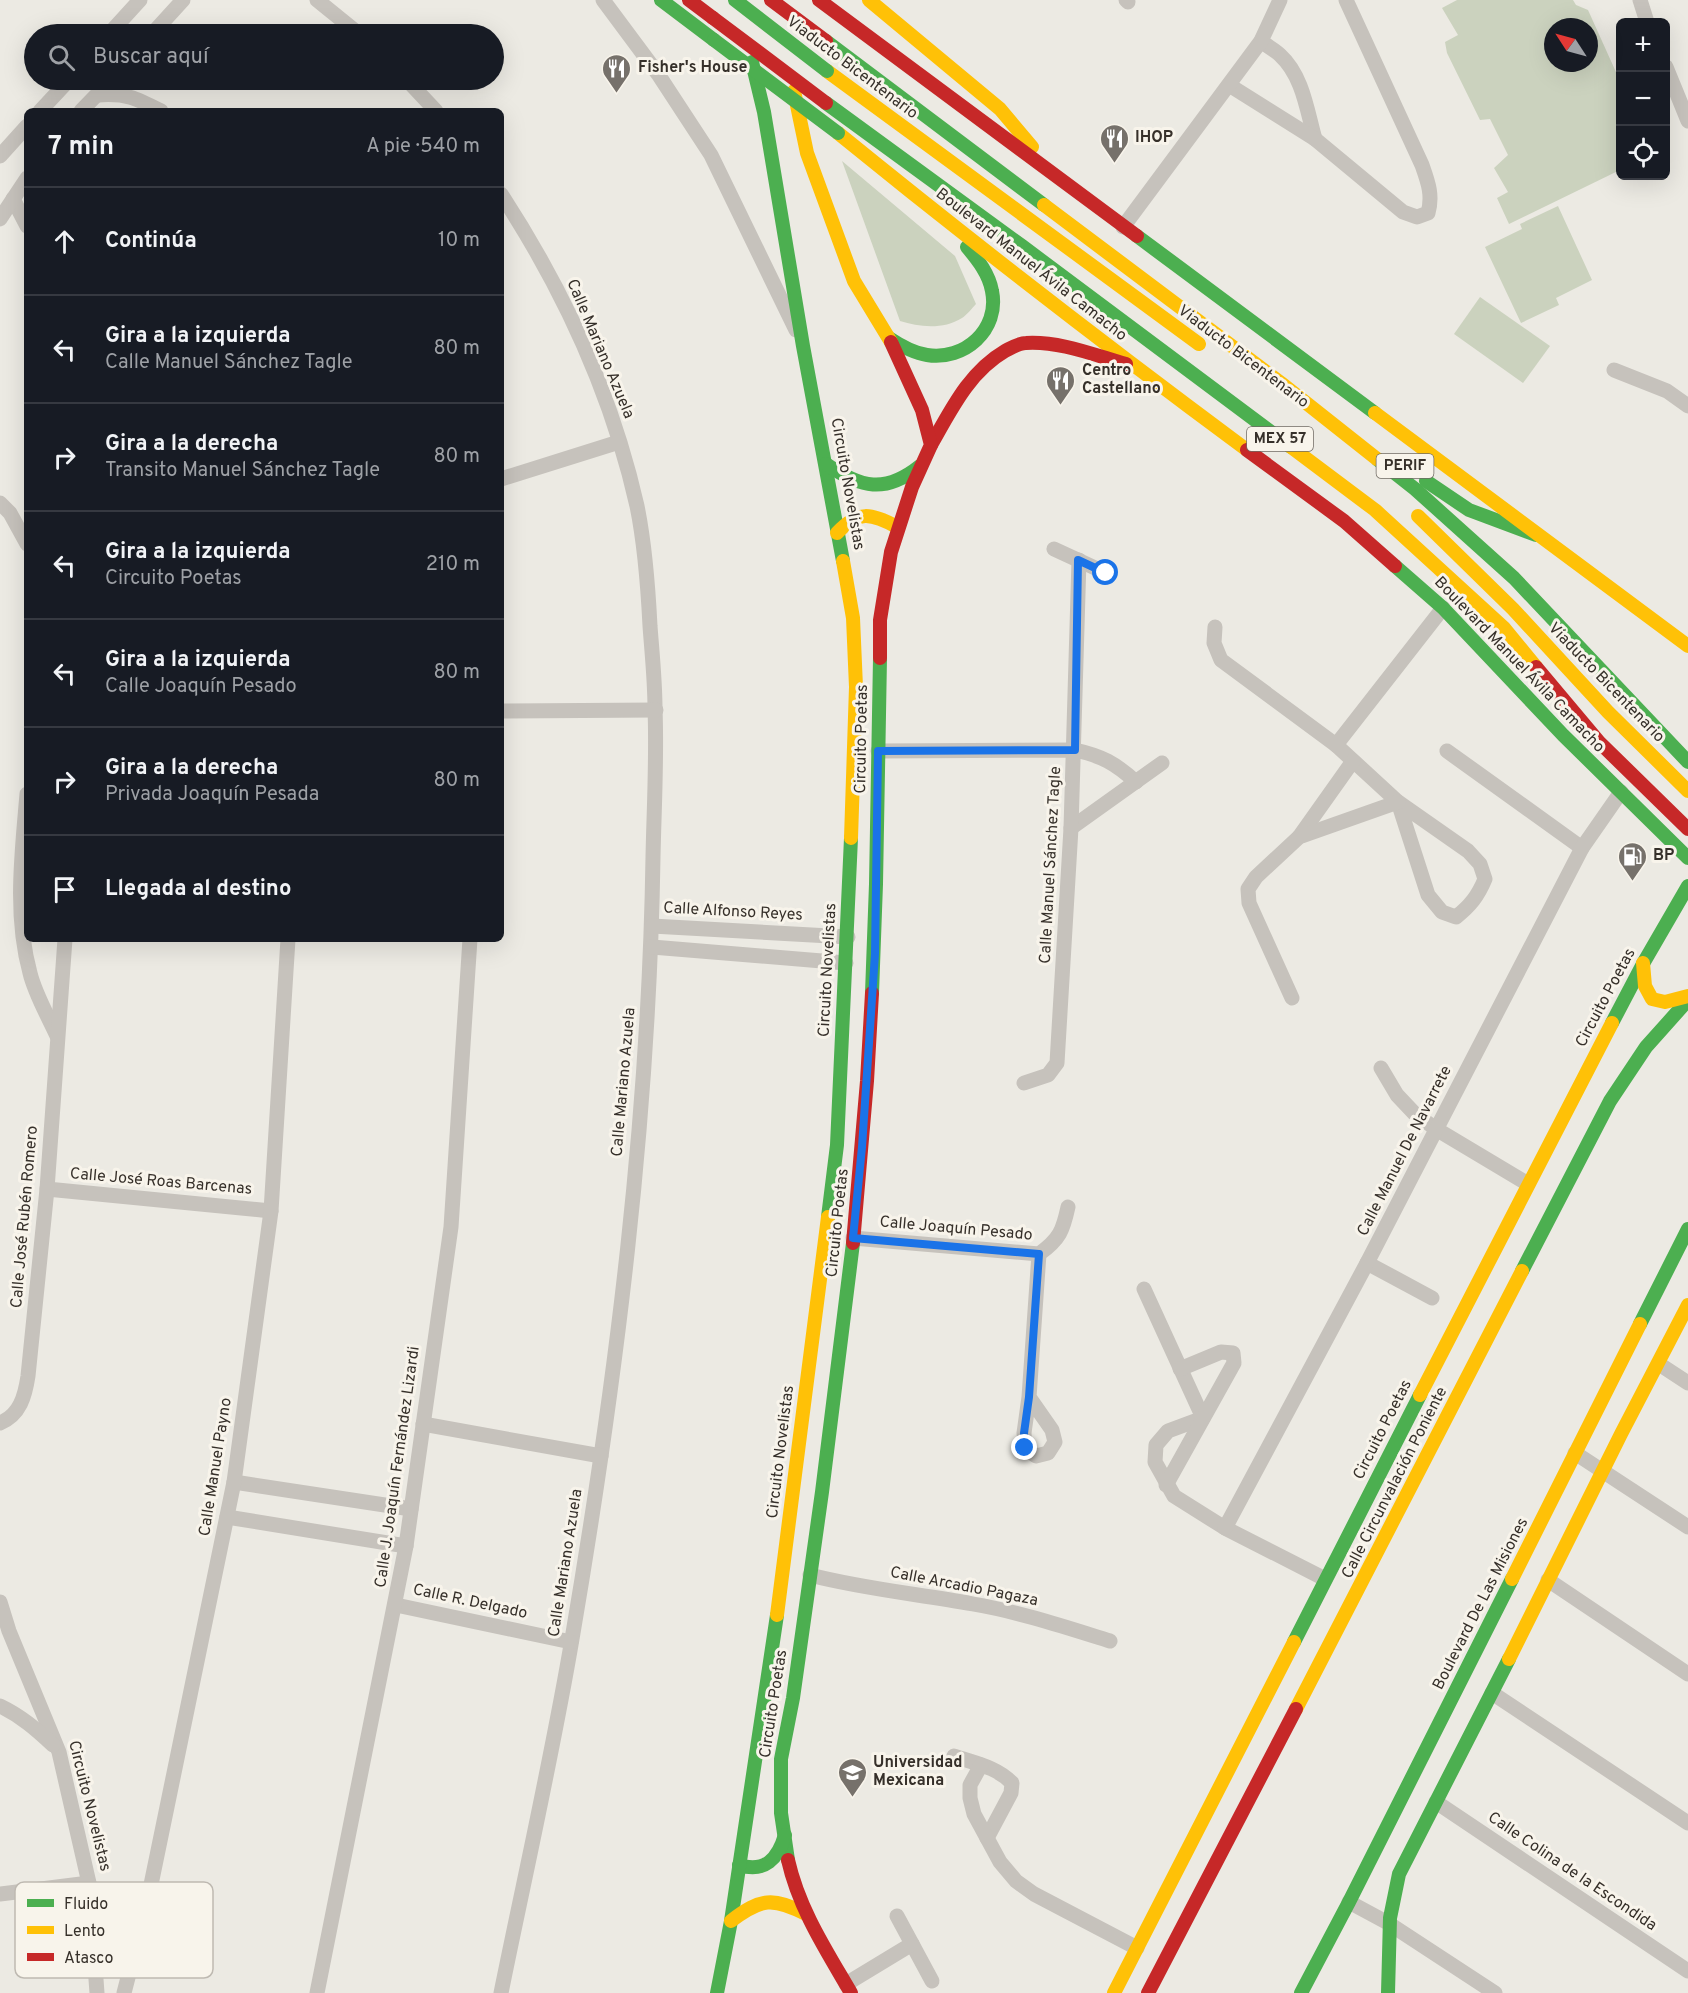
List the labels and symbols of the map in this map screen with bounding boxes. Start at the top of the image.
street label: Viaducto Bicentenario [782,12,922,124]
north arrow [1544,18,1598,72]
restaurant icon: Fisher's House [601,52,633,94]
place label: Fisher's House [638,58,747,78]
restaurant icon: IHOP [1098,122,1130,164]
place label: IHOP [1135,128,1173,148]
street label: Boulevard Manuel Ávila Camacho [931,183,1132,346]
street label: Calle Mariano Azuela [562,276,638,422]
street label: Viaducto Bicentenario [1173,301,1313,413]
place label: Centro Castellano [1082,361,1161,399]
restaurant icon: Centro Castellano [1045,364,1077,406]
street label: Circuito Novelistas [826,416,868,552]
road number: MEX 57 [1247,427,1313,451]
road number: PERIF [1376,454,1434,478]
route start [1092,559,1118,585]
street label: Boulevard Manuel Ávila Camacho [1429,571,1610,757]
street label: Viaducto Bicentenario [1544,619,1669,747]
street label: Circuito Poetas [851,684,873,794]
street label: Calle Manuel Sánchez Tagle [1036,766,1066,964]
fuel station icon: BP [1616,840,1648,882]
place label: BP [1653,846,1674,866]
street label: Calle Alfonso Reyes [663,898,803,926]
street label: Circuito Novelistas [815,903,841,1037]
street label: Circuito Poetas [1572,945,1640,1051]
street label: Calle Mariano Azuela [608,1007,640,1157]
street label: Calle Manuel De Navarrete [1353,1062,1457,1240]
street label: Calle José Rubén Romero [7,1125,43,1309]
street label: Calle José Roas Barcenas [69,1164,253,1200]
street label: Circuito Poetas [822,1168,854,1278]
street label: Calle Joaquín Pesado [879,1212,1033,1246]
street label: Calle J. Joaquín Fernández Lizardi [371,1345,425,1589]
street label: Circuito Poetas [1349,1377,1417,1483]
street label: Circuito Novelistas [763,1384,799,1520]
street label: Calle Circunvalación Poniente [1338,1384,1452,1582]
street label: Calle Manuel Payno [195,1396,237,1538]
route end [1011,1434,1037,1460]
street label: Calle Mariano Azuela [544,1487,588,1639]
street label: Boulevard De Las Misiones [1429,1515,1533,1693]
street label: Calle Arcadio Pagaza [888,1563,1040,1611]
street label: Calle R. Delgado [411,1580,529,1624]
street label: Circuito Poetas [756,1648,792,1760]
street label: Circuito Novelistas [63,1739,115,1873]
place label: Universidad Mexicana [873,1753,962,1791]
school or university icon: Universidad Mexicana [836,1756,868,1798]
street label: Calle Colina de la Escondida [1484,1808,1660,1936]
legend [15,1882,213,1978]
text: Fluido [64,1895,108,1915]
text: Lento [64,1922,105,1942]
text: Atasco [64,1949,113,1969]

